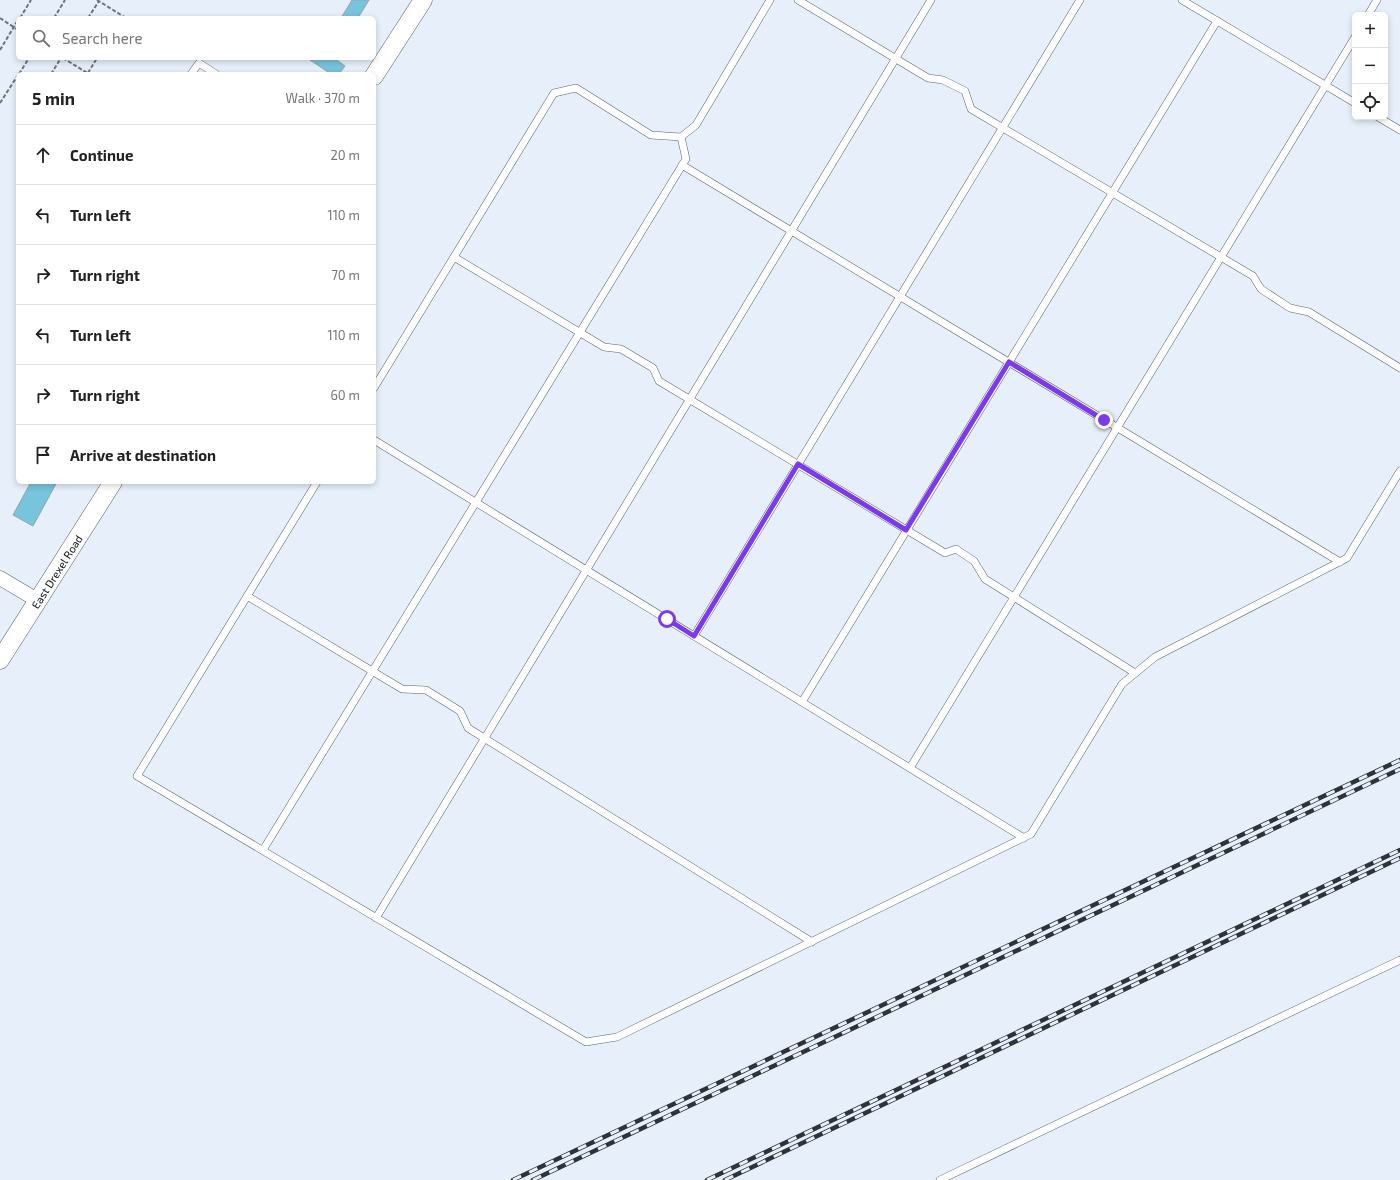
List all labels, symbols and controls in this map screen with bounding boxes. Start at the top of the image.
map controls [1352,12,1388,120]
button: + [1352,12,1388,48]
search box [16,16,376,60]
icon: search [30,27,52,49]
text: Search here [62,29,143,47]
button: − [1352,48,1388,84]
button: locate [1352,84,1388,120]
text: 5 min [32,88,75,108]
text: Walk · 370 m [285,90,360,106]
icon: ahead [32,144,54,166]
text: Continue [70,146,133,164]
text: 20 m [331,147,360,163]
icon: left [32,204,54,226]
text: Turn left [70,206,131,224]
text: 110 m [328,207,360,223]
icon: right [32,264,54,286]
text: Turn right [70,266,140,284]
text: 70 m [331,267,360,283]
icon: left [32,324,54,346]
text: Turn left [70,326,131,344]
text: 110 m [328,327,360,343]
icon: right [32,384,54,406]
text: Turn right [70,386,140,404]
text: 60 m [330,387,360,403]
route end [1095,411,1113,429]
icon: arrive [32,444,54,466]
text: Arrive at destination [70,446,216,464]
street label: East Drexel Road [28,532,84,610]
route start [658,610,676,628]

